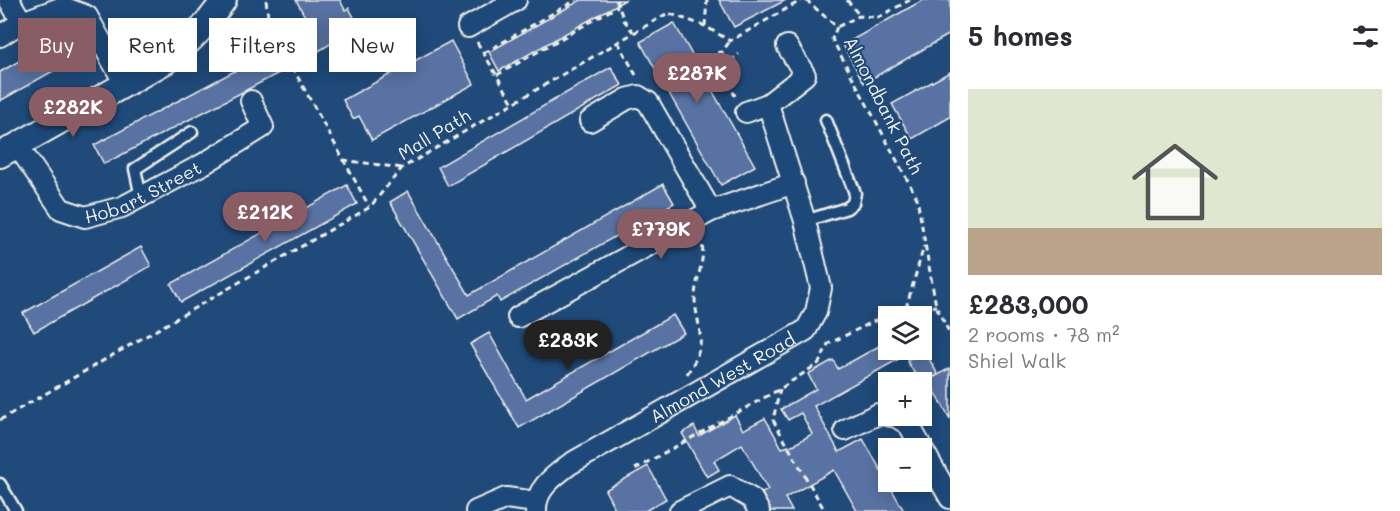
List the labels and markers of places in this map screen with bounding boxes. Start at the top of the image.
pin: £287K [655,53,739,104]
pin: £282K [31,87,115,138]
pin: £212K [223,192,307,243]
pin: £779K [619,209,703,260]
pin: £283K [526,320,610,371]

